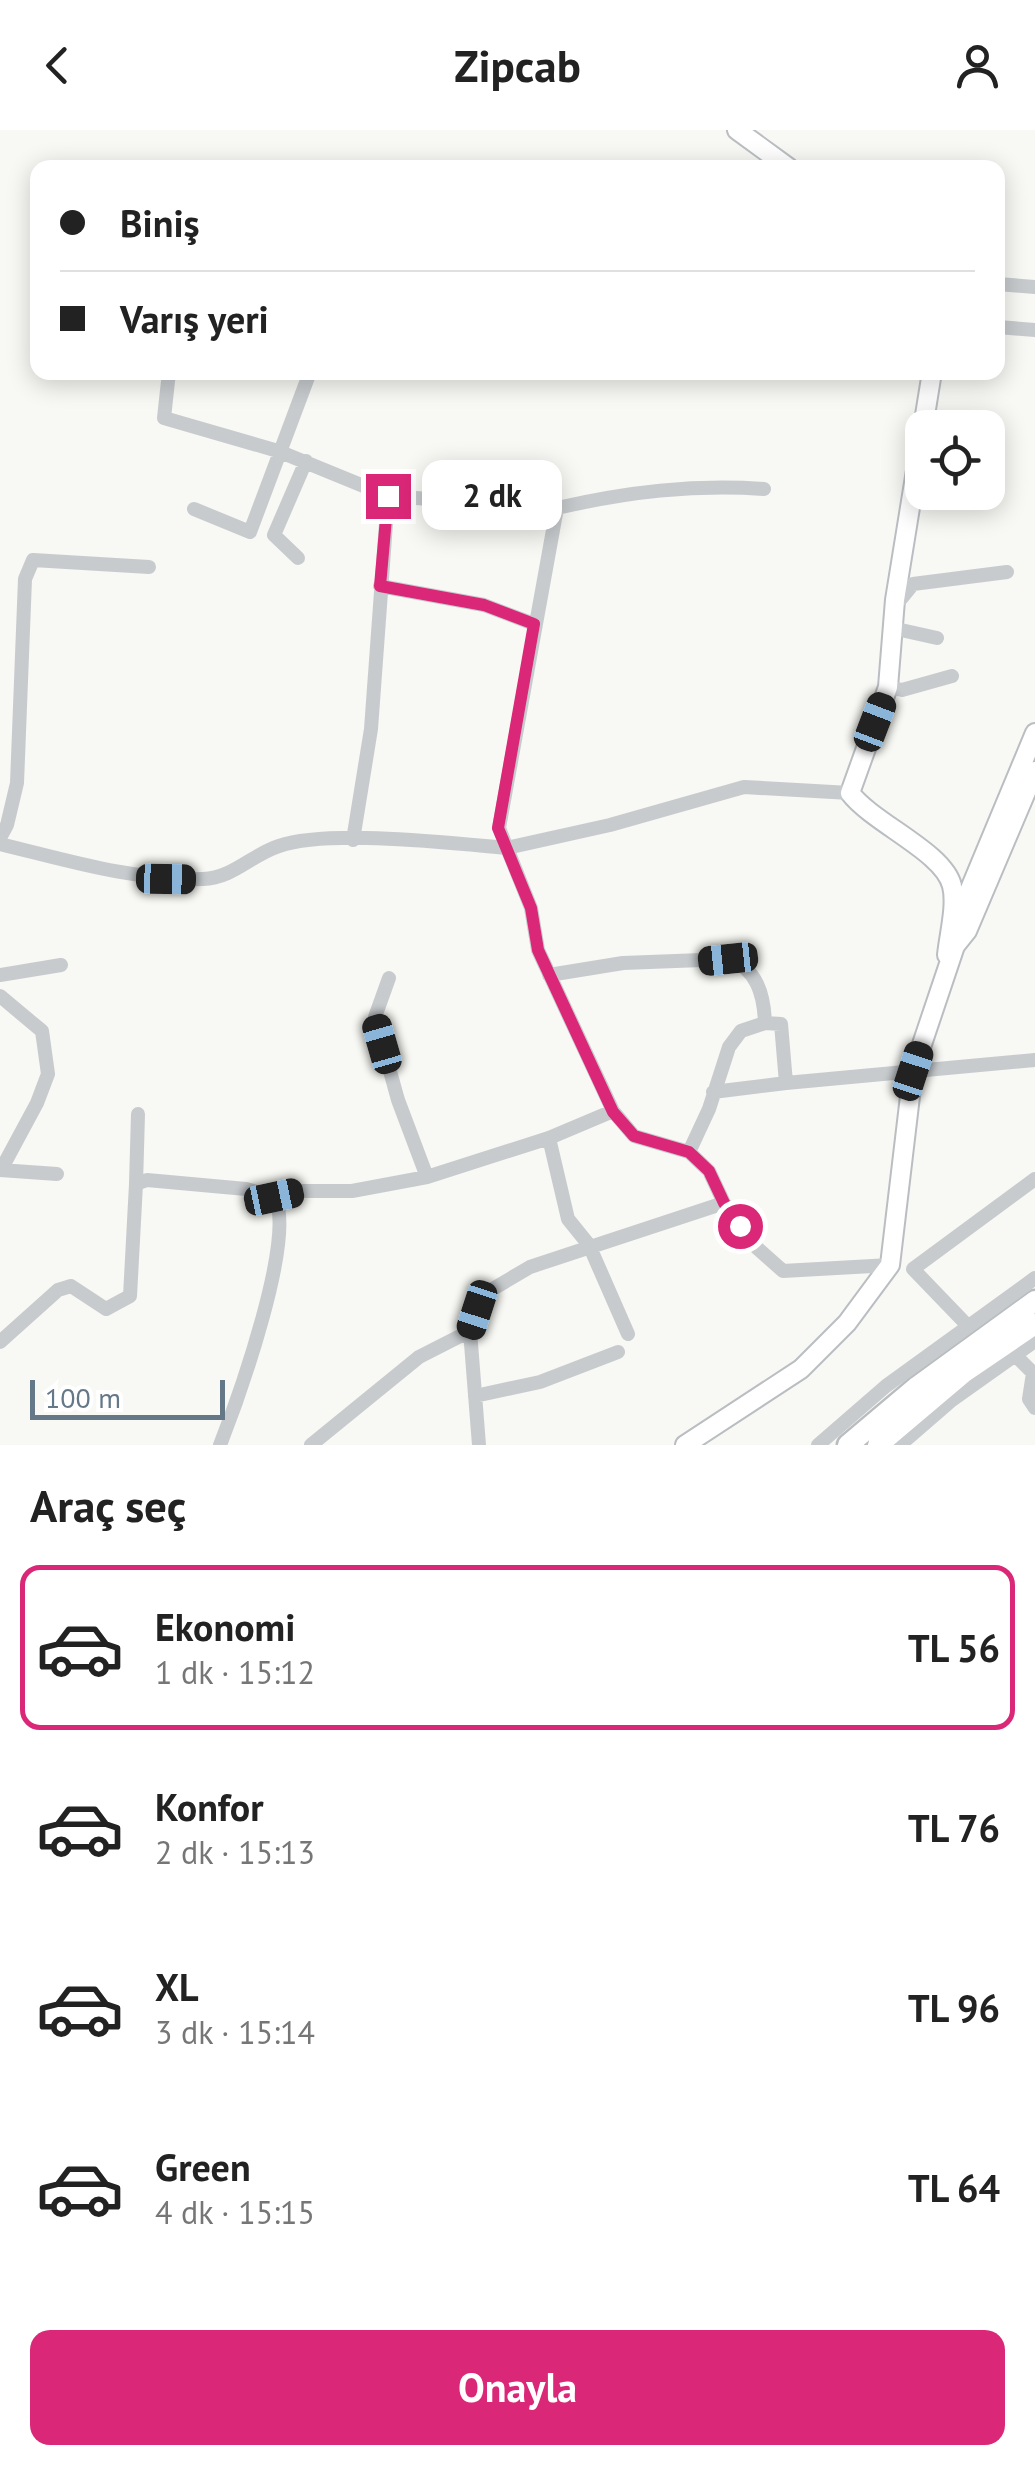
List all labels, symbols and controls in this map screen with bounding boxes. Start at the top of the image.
text: Zipcab [454,36,581,94]
icon: back [30,38,85,93]
icon: person [950,38,1005,93]
text: Biniş [120,198,200,247]
text: Varış yeri [120,294,269,343]
map controls [905,410,1005,510]
button: locate [905,410,1005,510]
callout: 2 dk [423,461,563,531]
route end [366,474,411,519]
text: 2 dk [462,474,522,516]
car [850,689,900,755]
car [136,863,196,895]
car [697,941,759,977]
car [359,1011,405,1077]
car [889,1038,937,1104]
car [242,1176,306,1218]
route start [718,1204,763,1249]
car [453,1277,501,1343]
scale bar [30,1375,225,1420]
text: 100 m [45,1379,121,1416]
text: Araç seç [30,1476,186,1534]
text: Ekonomi [155,1602,295,1651]
icon: car [35,1603,125,1693]
text: TL 56 [908,1623,1000,1672]
text: 1 dk · 15:12 [155,1651,315,1693]
text: Konfor [155,1782,264,1831]
icon: car [35,1783,125,1873]
text: TL 76 [908,1803,1000,1852]
text: 2 dk · 15:13 [155,1831,315,1873]
text: XL [155,1962,199,2011]
icon: car [35,1963,125,2053]
text: TL 96 [908,1983,1000,2032]
text: 3 dk · 15:14 [155,2011,315,2053]
text: Green [155,2142,251,2191]
icon: car [35,2143,125,2233]
text: TL 64 [908,2163,1000,2212]
text: 4 dk · 15:15 [155,2191,315,2233]
button: Onayla [30,2330,1005,2445]

